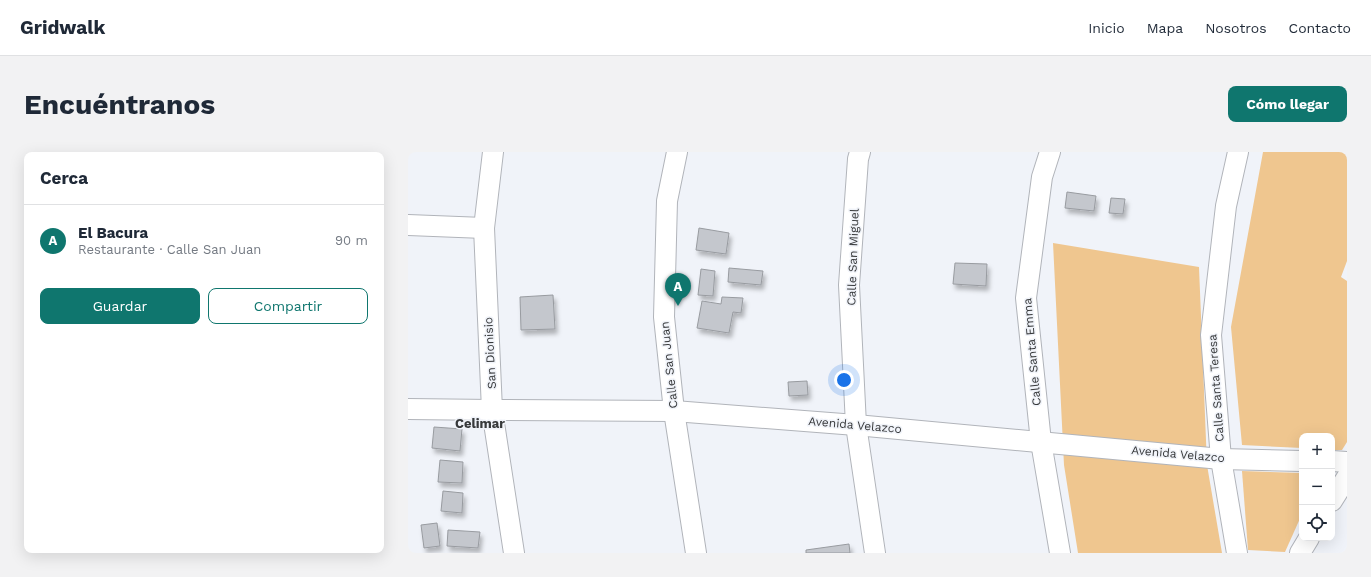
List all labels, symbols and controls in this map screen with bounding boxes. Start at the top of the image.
text: Gridwalk [20,16,105,39]
text: Inicio [1088,20,1125,36]
text: Mapa [1147,20,1183,36]
text: Nosotros [1205,20,1267,36]
text: Contacto [1289,20,1351,36]
button: Cómo llegar [1228,86,1347,122]
text: Encuéntranos [24,88,215,121]
text: Cerca [40,168,88,188]
street label: Calle San Miguel [844,208,862,306]
text: El Bacura [78,224,148,242]
text: A [49,233,57,248]
text: 90 m [335,233,368,248]
text: Restaurante · Calle San Juan [78,242,261,257]
pin: A [665,273,691,306]
button: Guardar [40,288,200,324]
button: Compartir [208,288,368,324]
street label: Calle Santa Emma [1020,297,1044,406]
street label: San Dionisio [481,317,499,389]
street label: Calle San Juan [657,321,681,409]
street label: Calle Santa Teresa [1205,333,1227,442]
your location [834,370,854,390]
street label: Avenida Velazco [808,414,902,436]
district label: Celimar [455,416,505,431]
map controls [1299,433,1335,541]
button: + [1299,433,1335,469]
street label: Avenida Velazco [1131,443,1225,465]
button: − [1299,469,1335,505]
button: locate [1299,505,1335,541]

